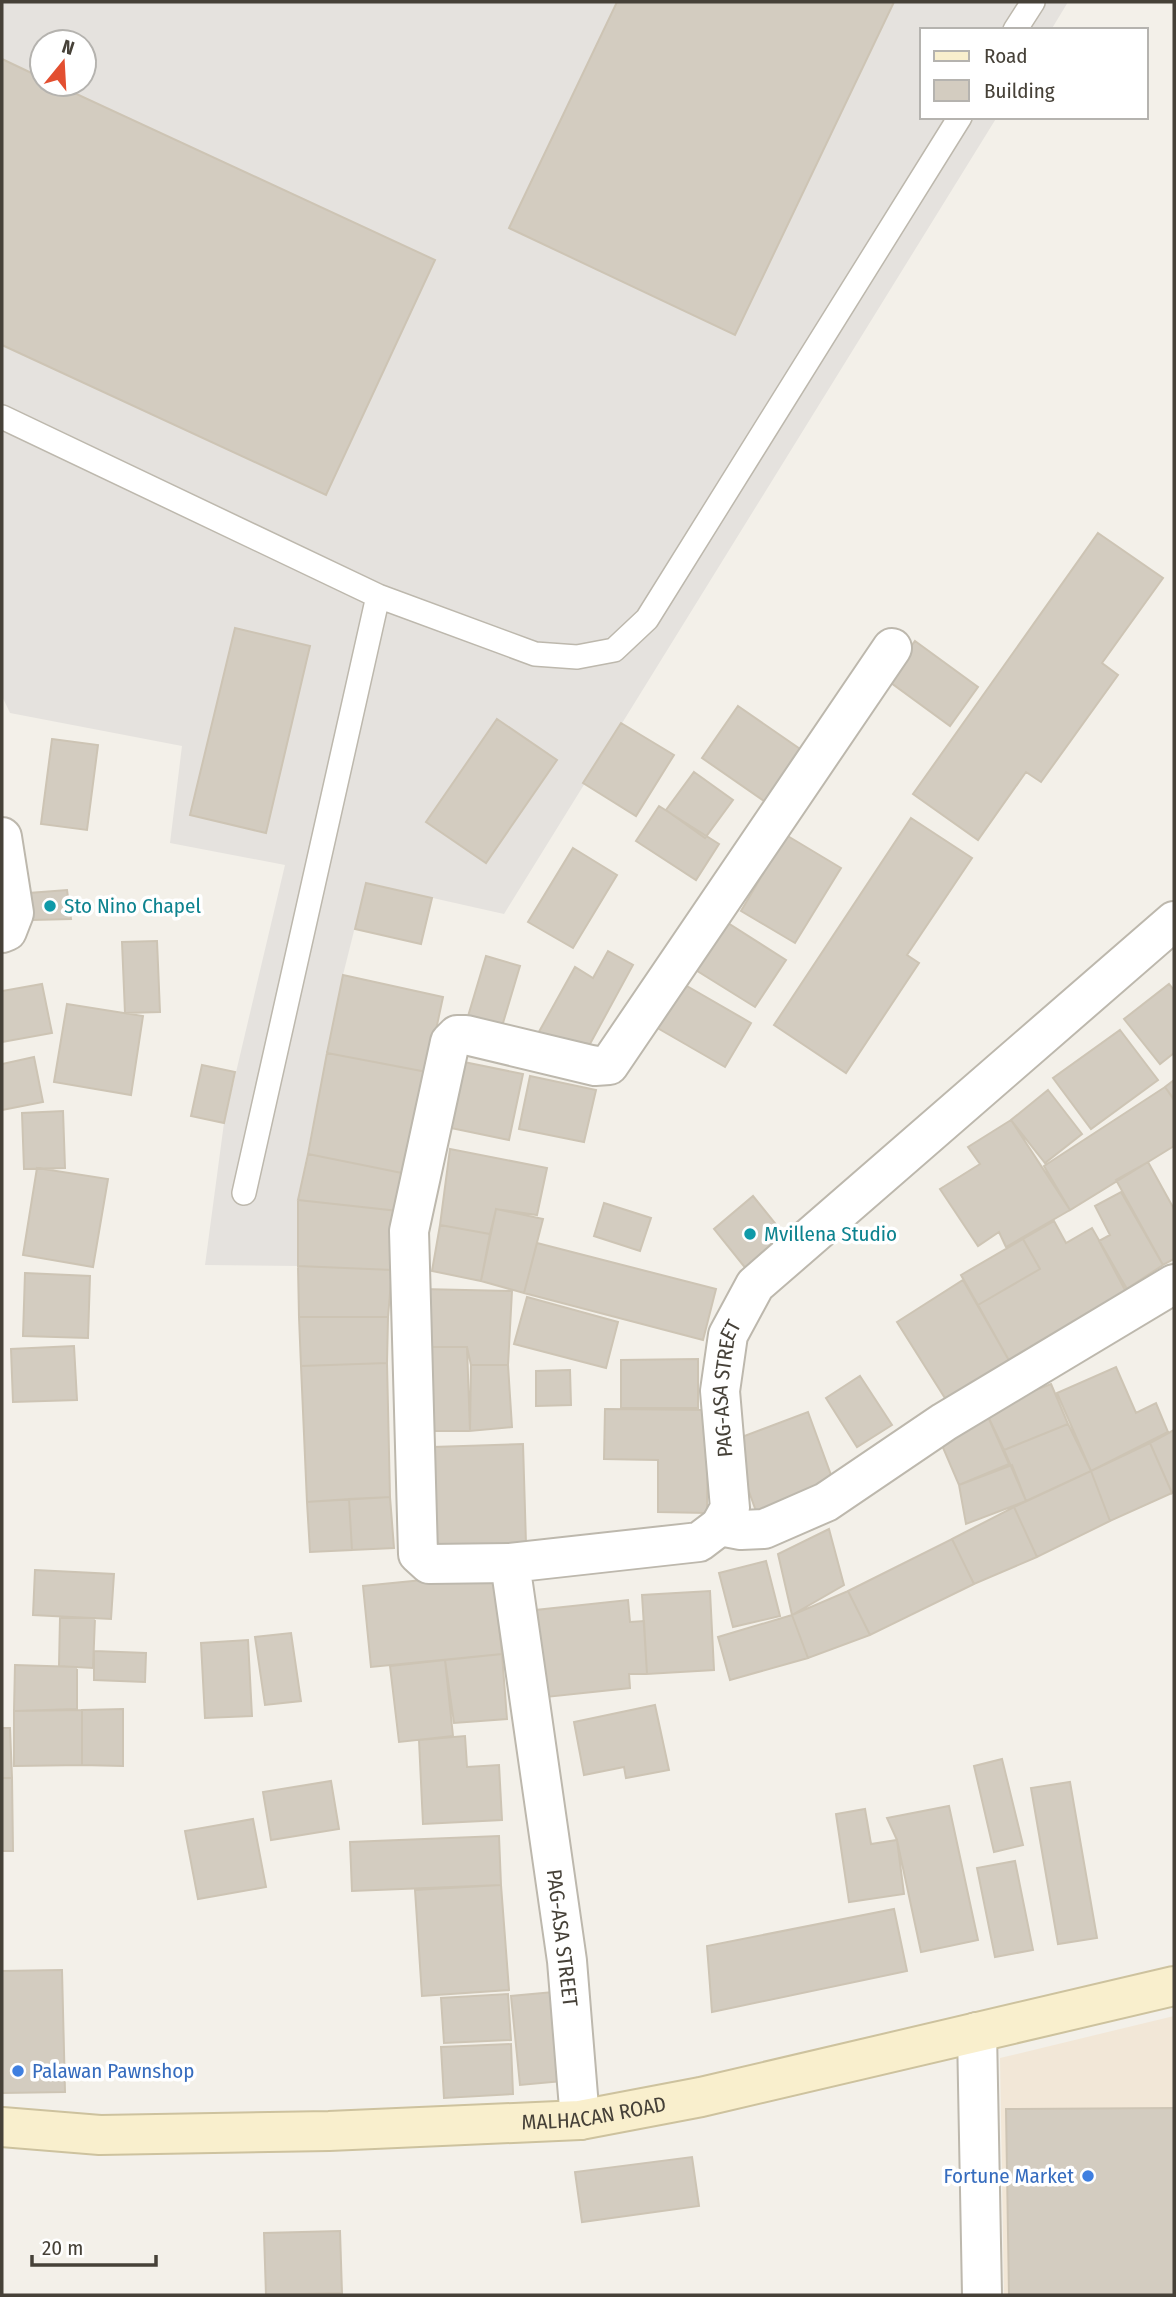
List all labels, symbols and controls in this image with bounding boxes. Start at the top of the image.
north arrow [28,28,98,98]
legend [920,28,1148,119]
text: N [59,35,77,60]
text: Road [984,43,1028,69]
text: Building [984,78,1055,104]
place label: Sto Nino Chapel [64,893,201,919]
marker: Sto Nino Chapel [42,898,58,914]
place label: Mvillena Studio [764,1221,897,1247]
marker: Mvillena Studio [742,1226,758,1242]
street label: PAG-ASA STREET [706,1315,747,1458]
street label: PAG-ASA STREET [541,1868,583,2008]
place label: Palawan Pawnshop [32,2058,195,2084]
marker: Palawan Pawnshop [10,2063,26,2079]
street label: MALHACAN ROAD [521,2091,668,2136]
place label: Fortune Market [944,2163,1074,2189]
marker: Fortune Market [1080,2168,1096,2184]
scale bar [32,2224,156,2268]
text: 20 m [42,2235,83,2261]

